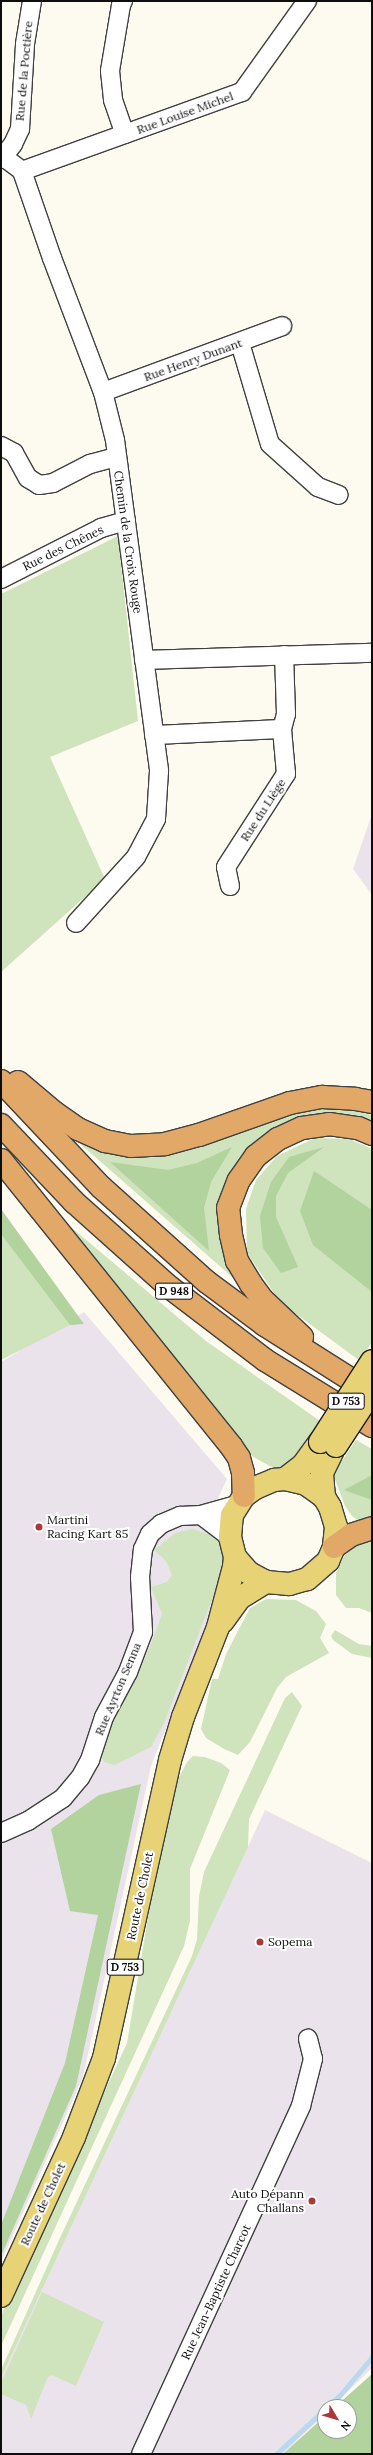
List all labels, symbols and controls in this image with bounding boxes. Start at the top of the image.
street label: Rue de la Poctière [12,20,36,122]
street label: Rue Louise Michel [135,89,235,137]
street label: Rue Henry Dunant [142,336,244,384]
street label: Chemin de la Croix Rouge [111,470,145,614]
street label: Rue des Chênes [20,522,106,574]
street label: Rue du Liège [237,776,289,844]
road number: D 948 [155,1282,193,1300]
road number: D 753 [327,1392,365,1410]
place label: Martini Racing Kart 85 [47,1513,128,1541]
marker: Martini Racing Kart 85 [34,1522,44,1532]
street label: Rue Ayrton Senna [92,1640,144,1738]
street label: Route de Cholet [124,1851,156,1941]
place label: Sopema [268,1935,312,1949]
marker: Sopema [255,1937,265,1947]
road number: D 753 [106,1958,144,1976]
street label: Route de Cholet [18,2160,68,2248]
place label: Auto Dépann Challans [231,2187,304,2215]
marker: Auto Dépann Challans [307,2196,317,2206]
street label: Rue Jean-Baptiste Charcot [178,2222,254,2362]
north arrow [317,2399,357,2439]
text: N [338,2418,354,2433]

